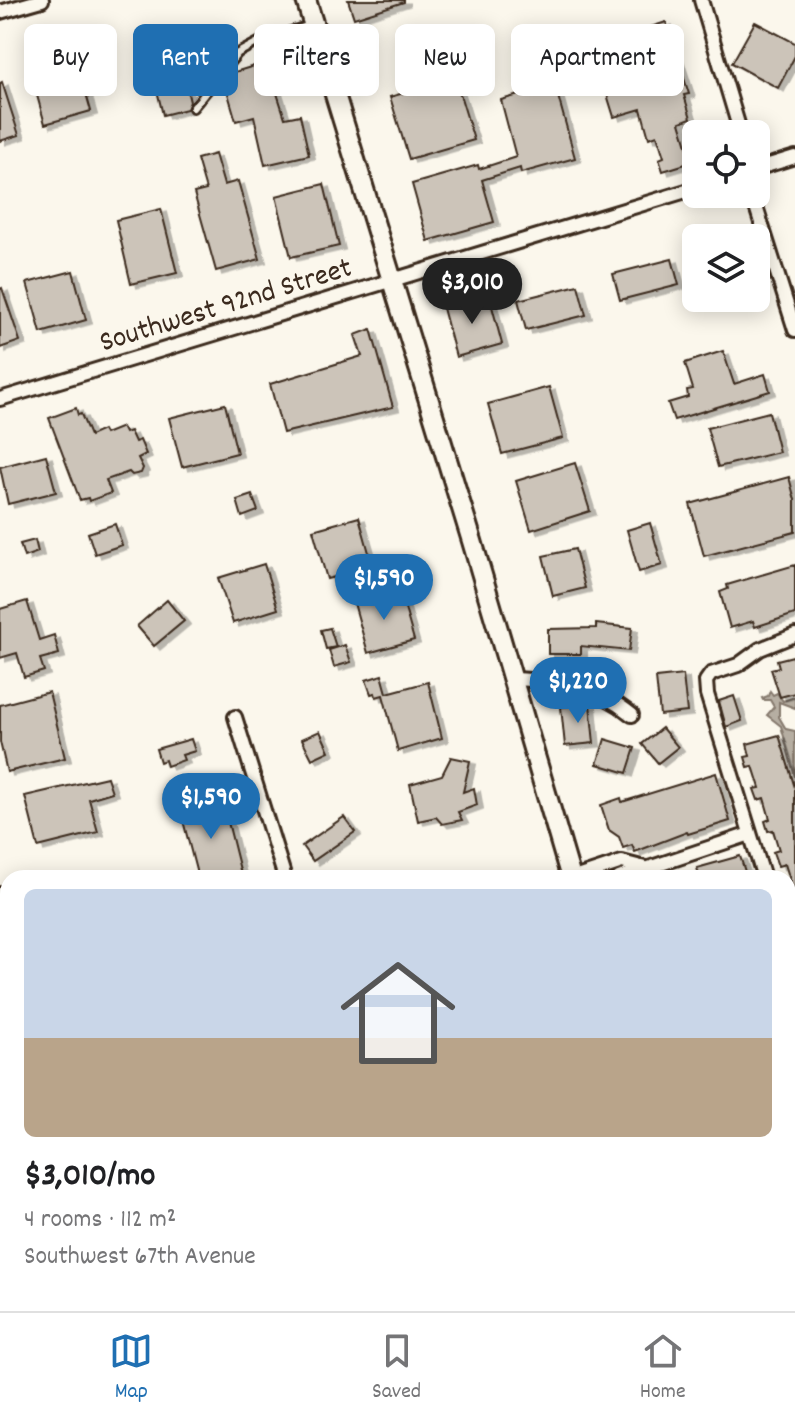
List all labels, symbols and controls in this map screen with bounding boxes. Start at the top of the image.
chip: Buy [24,24,117,96]
chip: Rent [133,24,238,96]
chip: Filters [254,24,379,96]
chip: New [395,24,495,96]
chip: Apartment [511,24,684,96]
map controls [682,120,770,312]
button: locate [682,120,770,208]
button: layers [682,224,770,312]
street label: Southwest 92nd Street [95,248,358,366]
pin: $3,010 [407,258,537,326]
text: $3,010 [440,265,504,302]
pin: $1,590 [319,554,449,622]
text: $1,590 [353,561,415,598]
pin: $1,220 [513,657,643,725]
text: $1,220 [548,664,608,701]
pin: $1,590 [146,773,276,841]
text: $1,590 [180,780,242,817]
icon: home [326,941,470,1085]
text: $3,010/mo [24,1153,155,1202]
text: 4 rooms · 112 m² [24,1202,176,1239]
text: Southwest 67th Avenue [24,1239,256,1276]
tab: Map [109,1329,153,1408]
tab: Saved [372,1329,421,1408]
tab: Home [640,1329,686,1408]

